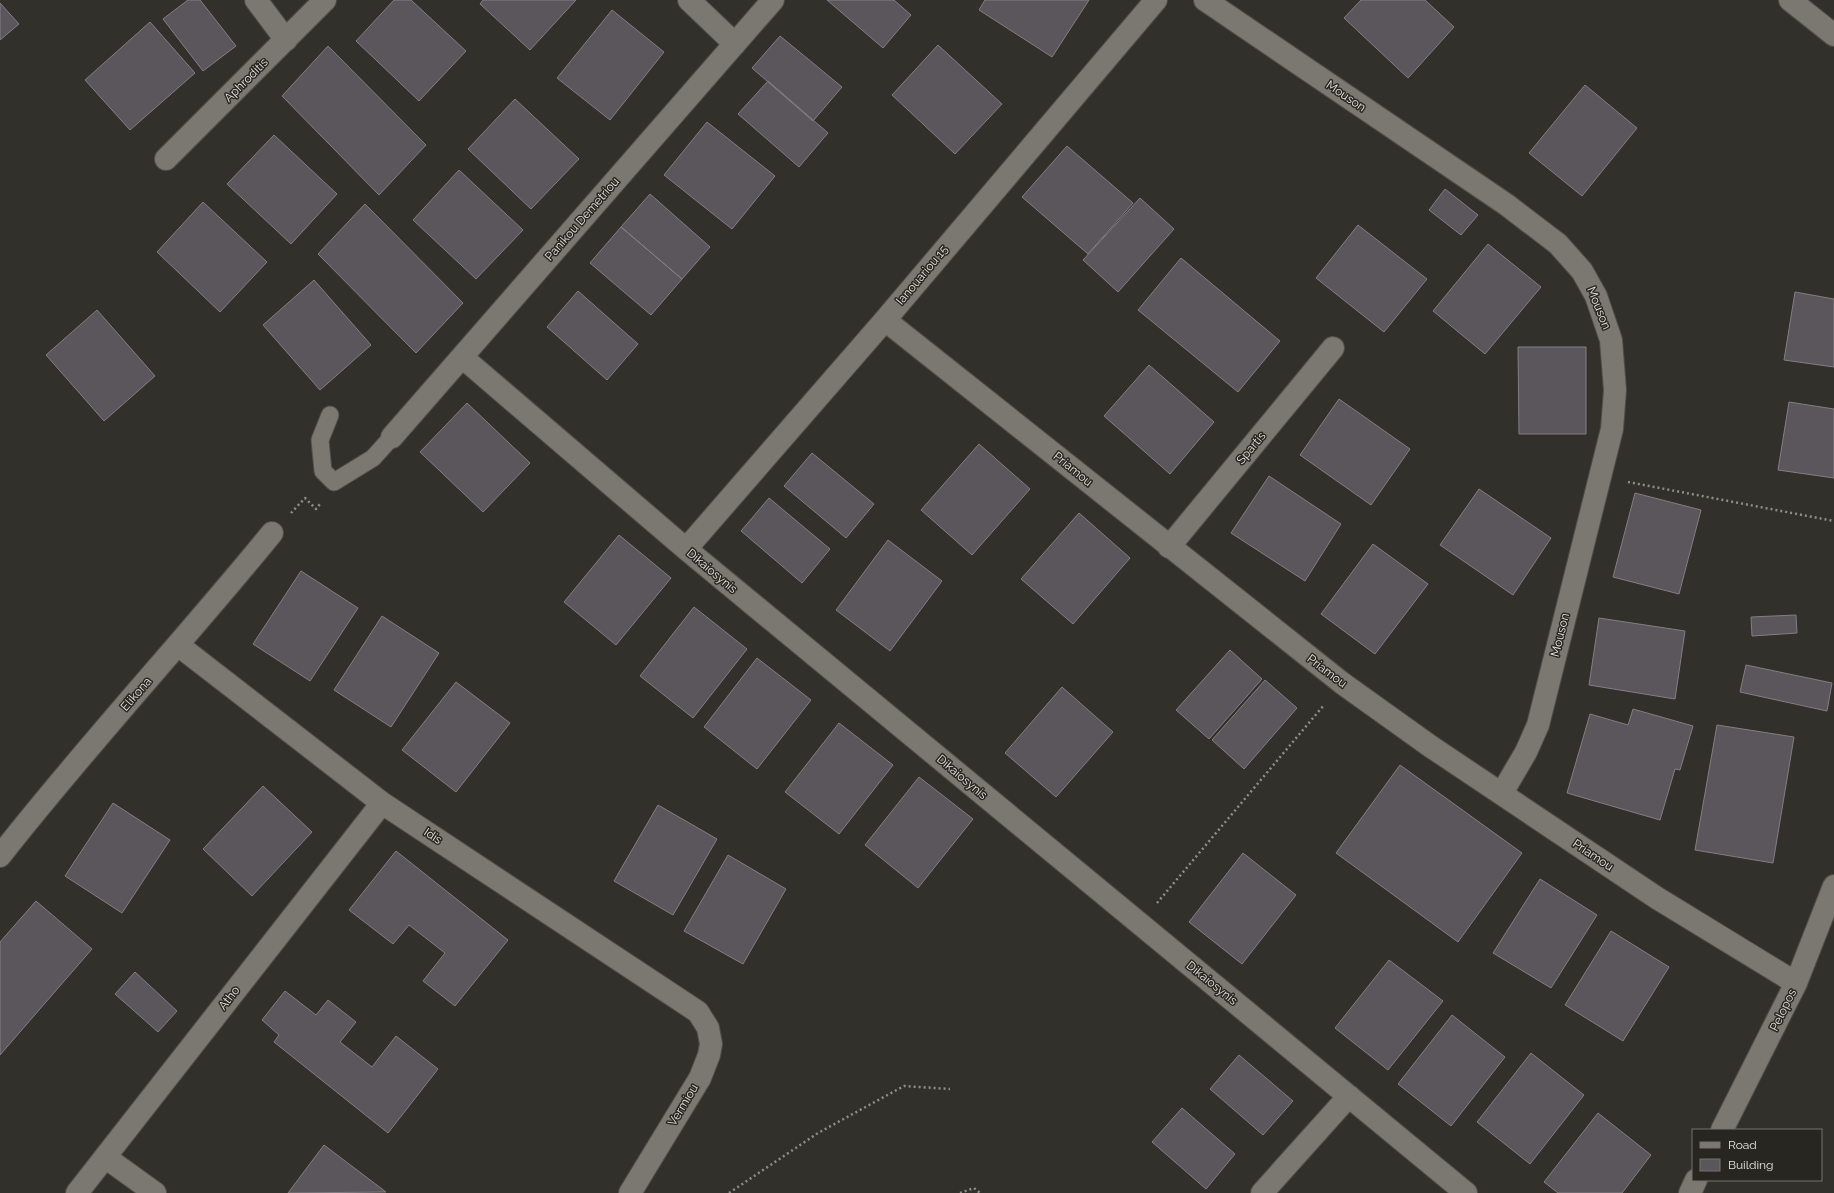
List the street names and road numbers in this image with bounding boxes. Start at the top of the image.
street label: Aphroditis [221,55,271,105]
street label: Mouson [1324,78,1368,114]
street label: Panikou Demetriou [542,175,622,263]
street label: Ianouariou 15 [893,242,951,307]
street label: Mouson [1584,285,1614,331]
street label: Spartis [1233,429,1269,467]
street label: Priamou [1051,449,1095,489]
street label: Dikaiosynis [684,546,740,596]
street label: Mouson [1548,612,1572,658]
street label: Priamou [1304,652,1350,690]
street label: Elikona [118,674,154,714]
street label: Dikaiosynis [934,752,990,802]
street label: Idis [421,825,445,847]
street label: Priamou [1570,836,1616,874]
street label: Dikaiosynis [1184,958,1240,1008]
street label: Atho [215,983,243,1013]
street label: Pelopos [1767,986,1799,1033]
street label: Vermiou [665,1081,701,1129]

